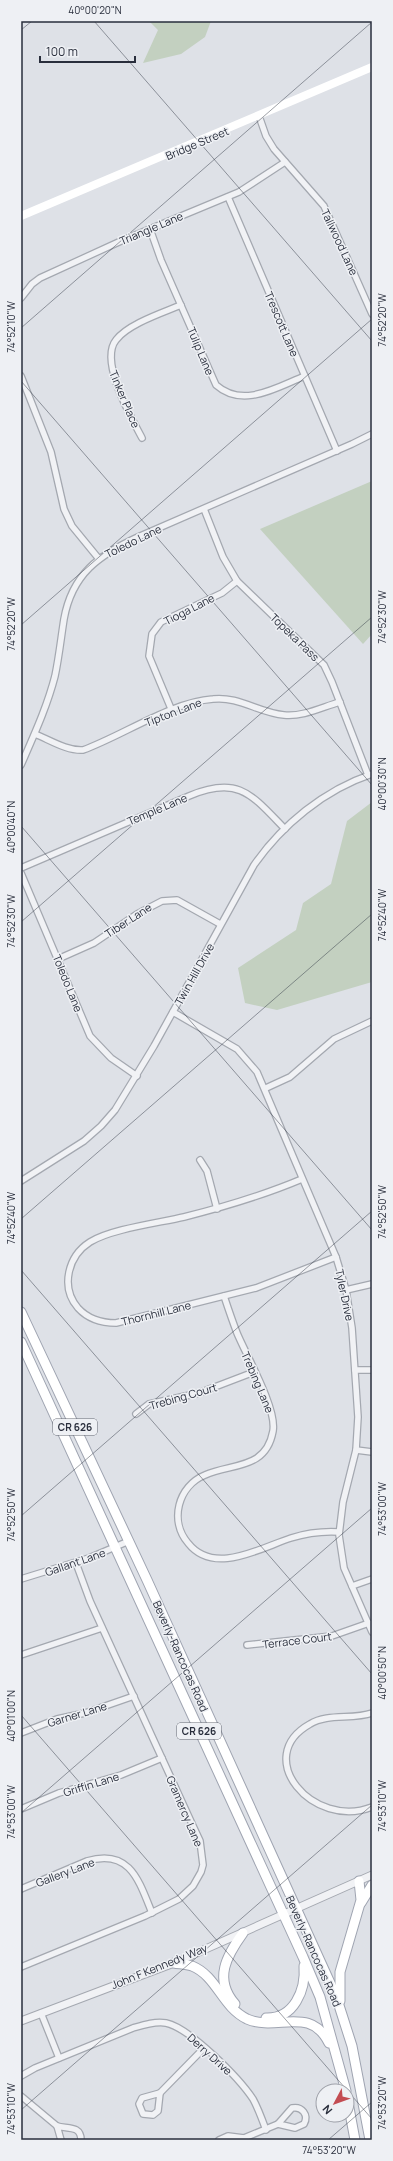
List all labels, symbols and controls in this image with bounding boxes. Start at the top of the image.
text: 40°00'20"N [68,3,122,17]
scale bar [40,38,135,64]
text: 100 m [46,43,78,60]
street label: Bridge Street [163,123,231,163]
street label: Tallwood Lane [318,206,362,278]
street label: Triangle Lane [117,208,186,248]
street label: Trescott Lane [262,289,303,359]
text: 74°52'20"W [375,293,389,347]
text: 74°52'10"W [4,301,18,353]
street label: Tulip Lane [184,325,218,378]
street label: Tinker Place [106,368,144,431]
street label: Toledo Lane [102,521,164,561]
street label: Tioga Lane [161,590,217,628]
text: 74°52'30"W [375,590,389,644]
text: 74°52'20"W [4,597,18,651]
street label: Topeka Pass [267,610,323,664]
street label: Tipton Lane [142,694,204,730]
text: 40°00'30"N [375,757,389,811]
street label: Temple Lane [125,789,190,828]
text: 40°00'40"N [4,801,18,853]
text: 74°52'40"W [375,888,389,941]
text: 74°52'30"W [4,894,18,948]
street label: Tiber Lane [102,899,155,941]
street label: Twin Hill Drive [171,940,218,1008]
street label: Toledo Lane [50,952,87,1015]
text: 74°52'50"W [375,1185,389,1239]
text: 74°52'40"W [4,1191,18,1244]
street label: Tyler Drive [332,1268,358,1323]
street label: Thornhill Lane [120,1297,193,1329]
street label: Trebing Lane [238,1349,278,1415]
street label: Trebing Court [147,1379,219,1413]
road number: CR 626 [53,1419,97,1435]
text: 74°53'00"W [375,1481,389,1536]
text: 74°52'50"W [4,1488,18,1542]
street label: Gallant Lane [43,1544,108,1579]
street label: Beverly-Rancocas Road [150,1598,212,1714]
street label: Terrace Court [261,1628,333,1652]
text: 40°00'50"N [375,1646,389,1700]
text: 40°01'00"N [4,1690,18,1742]
street label: Garner Lane [45,1698,109,1730]
road number: CR 626 [177,1723,221,1739]
street label: Griffin Lane [61,1768,121,1800]
street label: Gramercy Lane [163,1773,207,1849]
text: 74°53'10"W [375,1779,389,1832]
text: 74°53'00"W [4,1784,18,1839]
street label: Gallery Lane [33,1854,97,1890]
street label: Beverly-Rancocas Road [283,1893,345,2009]
street label: John F Kennedy Way [109,1940,209,1992]
street label: Derry Drive [184,2030,236,2078]
text: 74°53'20"W [375,2076,389,2130]
text: 74°53'10"W [4,2082,18,2135]
north arrow [315,2083,355,2123]
text: N [319,2102,335,2118]
text: 74°53'20"W [302,2143,356,2157]

